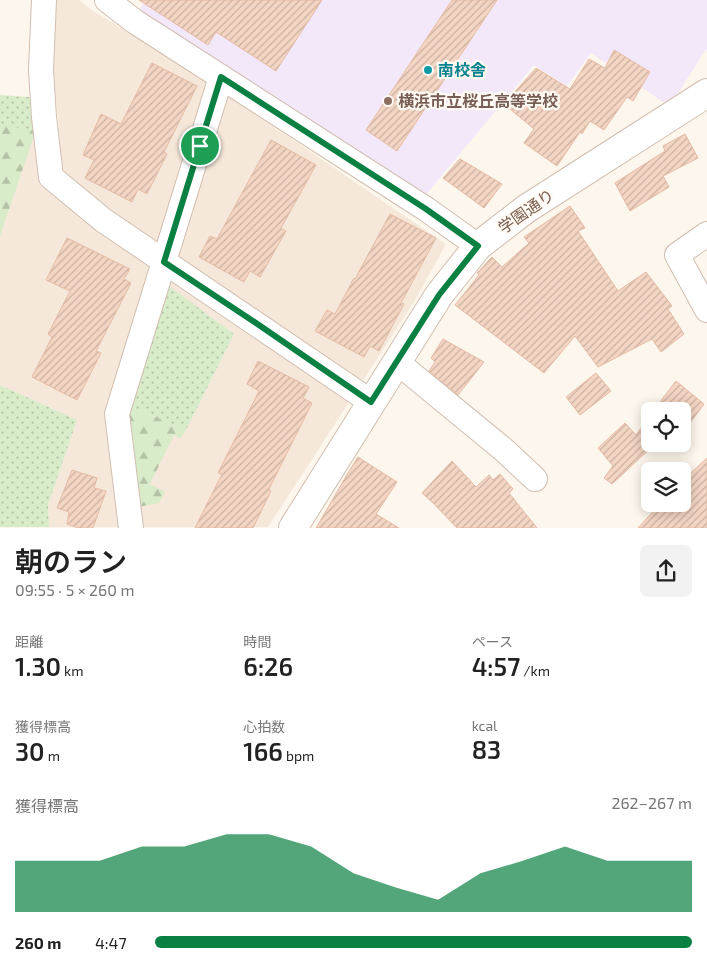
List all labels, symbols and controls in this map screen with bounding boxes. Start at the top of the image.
place label: 南校舎 [438,60,486,79]
marker: 南校舎 [422,64,434,76]
place label: 横浜市立桜丘高等学校 [398,91,558,110]
marker: 横浜市立桜丘高等学校 [382,95,394,107]
pin [179,125,221,167]
icon: arrive [186,132,214,160]
street label: 学園通り [494,184,557,237]
map controls [641,402,691,512]
button: locate [641,402,691,452]
button: layers [641,462,691,512]
text: 朝のラン [15,544,127,578]
button: share [640,545,692,597]
text: 09:55 · 5 × 260 m [15,580,134,599]
text: 距離 [15,633,43,650]
text: 時間 [243,633,271,650]
text: ペース [472,633,513,650]
text: 1.30 [15,651,61,681]
text: 6:26 [243,651,293,681]
text: 4:57 [472,651,520,681]
text: km [61,662,83,679]
text: /km [520,662,550,679]
text: kcal [472,717,497,734]
text: 獲得標高 [15,718,71,735]
text: 心拍数 [243,718,285,735]
text: 83 [472,734,501,764]
text: 30 [15,736,45,766]
text: 166 [243,736,283,766]
text: m [45,747,60,764]
text: bpm [283,747,314,764]
text: 262–267 m [611,793,692,812]
text: 獲得標高 [15,796,79,815]
text: 260 m [15,933,61,952]
text: 4:47 [95,933,127,952]

